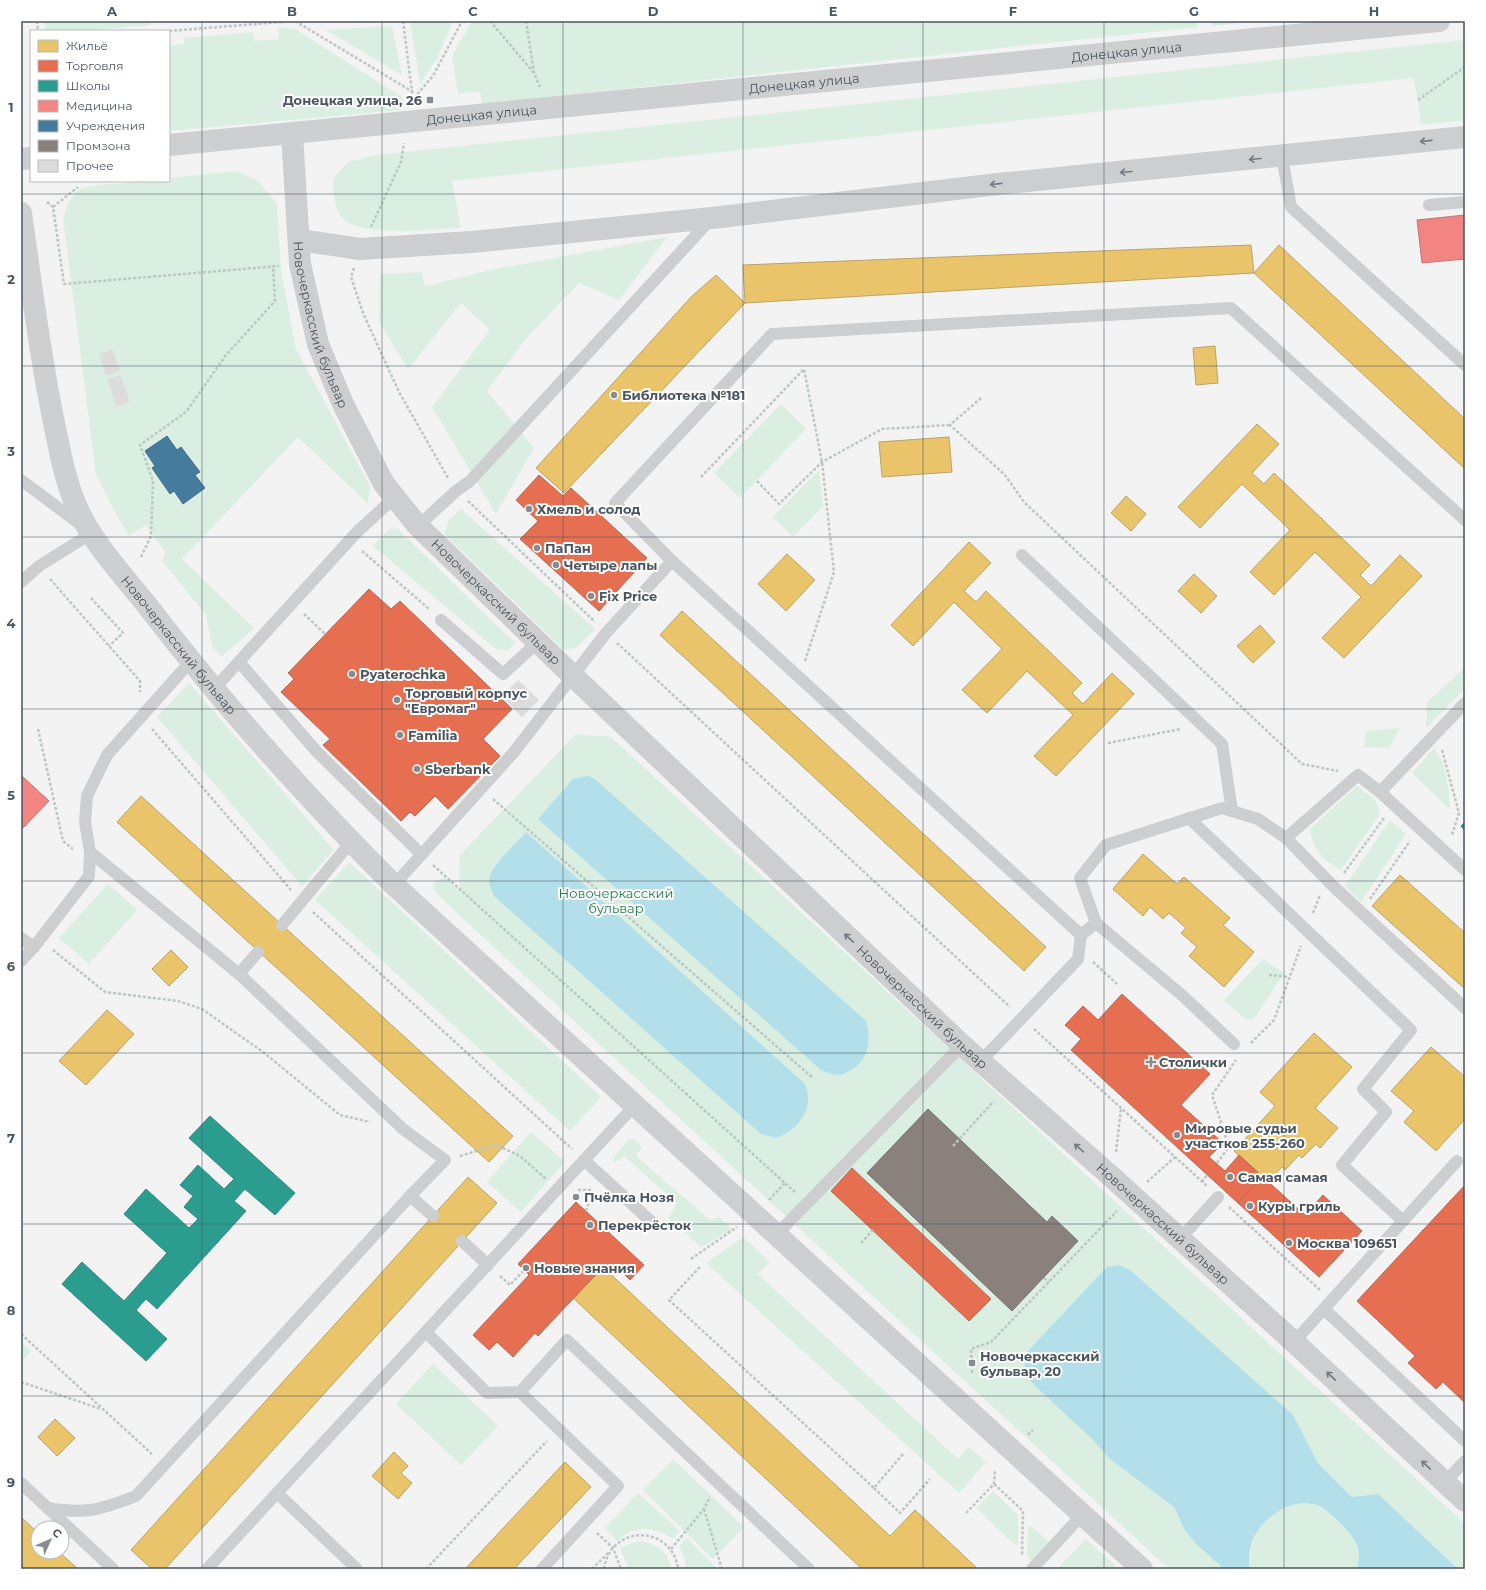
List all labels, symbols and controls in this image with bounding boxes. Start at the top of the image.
text: A [106,3,118,19]
text: B [287,3,297,19]
text: C [468,3,478,19]
text: D [648,3,659,19]
text: E [829,3,838,19]
text: F [1009,3,1017,19]
text: G [1189,3,1199,19]
text: H [1369,3,1379,19]
legend [30,30,170,182]
text: Жильё [66,38,108,53]
street label: Донецкая улица [1070,38,1183,65]
text: Торговля [66,58,123,73]
street label: Донецкая улица [748,70,860,96]
text: Школы [66,78,111,93]
place label: Донецкая улица, 26 [283,92,423,108]
marker: Донецкая улица, 26 [425,95,435,105]
text: Медицина [66,98,132,113]
text: 1 [8,99,14,115]
street label: Донецкая улица [425,101,538,128]
text: Учреждения [66,118,145,133]
text: Промзона [66,138,130,153]
one-way arrow [1420,138,1433,145]
one-way arrow [1249,156,1262,163]
text: Прочее [66,158,114,173]
one-way arrow [1120,168,1133,175]
one-way arrow [990,180,1003,188]
street label: Новочеркасский бульвар [291,240,352,410]
text: 2 [7,271,15,287]
place label: Библиотека №181 [622,387,745,403]
marker: Библиотека №181 [609,390,619,400]
text: 3 [6,443,15,459]
place label: Хмель и солод [537,501,640,517]
marker: Хмель и солод [524,504,534,514]
street label: Новочеркасский бульвар [428,536,564,668]
place label: ПаПан [545,540,591,556]
marker: ПаПан [532,543,542,553]
place label: Четыре лапы [564,557,657,573]
marker: Четыре лапы [551,560,561,570]
street label: Новочеркасский бульвар [118,573,240,718]
place label: Fix Price [599,588,657,604]
marker: Fix Price [586,591,596,601]
text: 4 [7,615,16,631]
place label: Pyaterochka [360,666,446,682]
marker: Pyaterochka [347,669,357,679]
place label: Торговый корпус "Евромаг" [405,685,528,716]
marker: Торговый корпус "Евромаг" [392,695,402,705]
place label: Familia [408,727,458,743]
marker: Familia [395,730,405,740]
place label: Sberbank [425,761,491,777]
marker: Sberbank [412,764,422,774]
text: 5 [7,787,15,803]
park label: Новочеркасский бульвар [559,885,673,916]
one-way arrow [844,933,854,942]
street label: Новочеркасский бульвар [854,942,991,1072]
text: 6 [7,958,16,974]
place label: Столички [1159,1054,1227,1070]
marker: Столички [1146,1057,1156,1067]
place label: Мировые судьи участков 255-260 [1184,1120,1305,1151]
text: 7 [7,1130,15,1146]
marker: Мировые судьи участков 255-260 [1172,1130,1182,1140]
one-way arrow [1074,1143,1084,1153]
street label: Новочеркасский бульвар [1093,1159,1233,1288]
place label: Самая самая [1238,1169,1328,1185]
marker: Самая самая [1225,1172,1235,1182]
place label: Пчёлка Нозя [584,1189,674,1205]
marker: Пчёлка Нозя [571,1192,581,1202]
place label: Куры гриль [1258,1198,1341,1214]
marker: Куры гриль [1245,1201,1255,1211]
place label: Перекрёсток [598,1217,692,1233]
marker: Перекрёсток [585,1220,595,1230]
place label: Москва 109651 [1297,1235,1397,1251]
marker: Москва 109651 [1284,1238,1294,1248]
place label: Новые знания [534,1260,635,1276]
marker: Новые знания [521,1263,531,1273]
text: 8 [7,1302,16,1318]
place label: Новочеркасский бульвар, 20 [980,1348,1100,1379]
marker: Новочеркасский бульвар, 20 [967,1358,977,1368]
one-way arrow [1326,1371,1336,1381]
one-way arrow [1421,1460,1431,1469]
text: 9 [7,1474,15,1490]
north arrow [30,1520,70,1560]
text: С [49,1525,65,1541]

